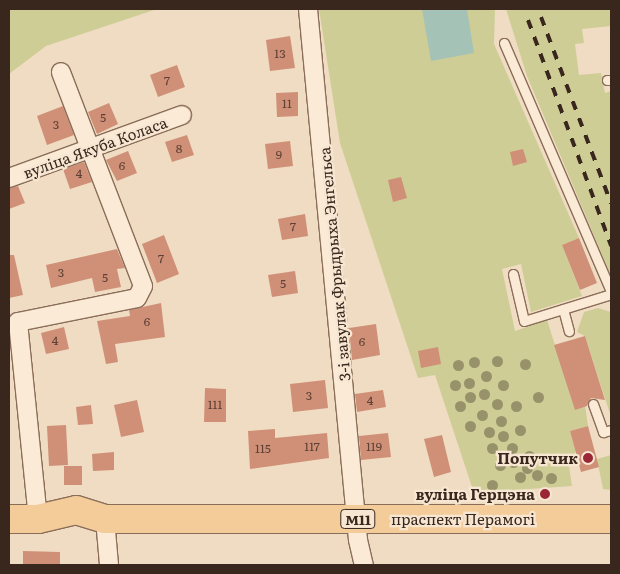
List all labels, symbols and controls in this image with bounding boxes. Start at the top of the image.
house number: 13 [274,47,286,61]
house number: 7 [164,74,170,88]
house number: 11 [282,97,292,111]
house number: 5 [100,111,106,125]
street label: вуліца Якуба Коласа [21,113,169,181]
house number: 3 [53,118,59,132]
house number: 8 [176,142,182,156]
street label: 3-і завулак Фрыдрыха Энгельса [315,146,353,382]
house number: 9 [276,148,282,162]
house number: 6 [119,159,125,173]
house number: 4 [76,167,82,181]
house number: 7 [290,220,296,234]
house number: 7 [158,252,164,266]
house number: 3 [58,266,64,280]
house number: 5 [102,271,108,285]
house number: 5 [280,277,286,291]
house number: 6 [144,315,150,329]
house number: 4 [52,334,58,348]
house number: 6 [359,335,365,349]
house number: 3 [306,389,312,403]
house number: 4 [367,394,373,408]
house number: 111 [208,398,222,412]
house number: 117 [304,440,320,454]
house number: 119 [366,440,382,454]
house number: 115 [255,442,271,456]
place label: Попутчик [497,449,578,467]
marker: Попутчик [582,452,594,464]
place label: вуліца Герцэна [416,485,535,503]
marker: вуліца Герцэна [539,488,551,500]
road number: М11 [339,508,377,530]
street label: праспект Перамогі [391,510,535,528]

